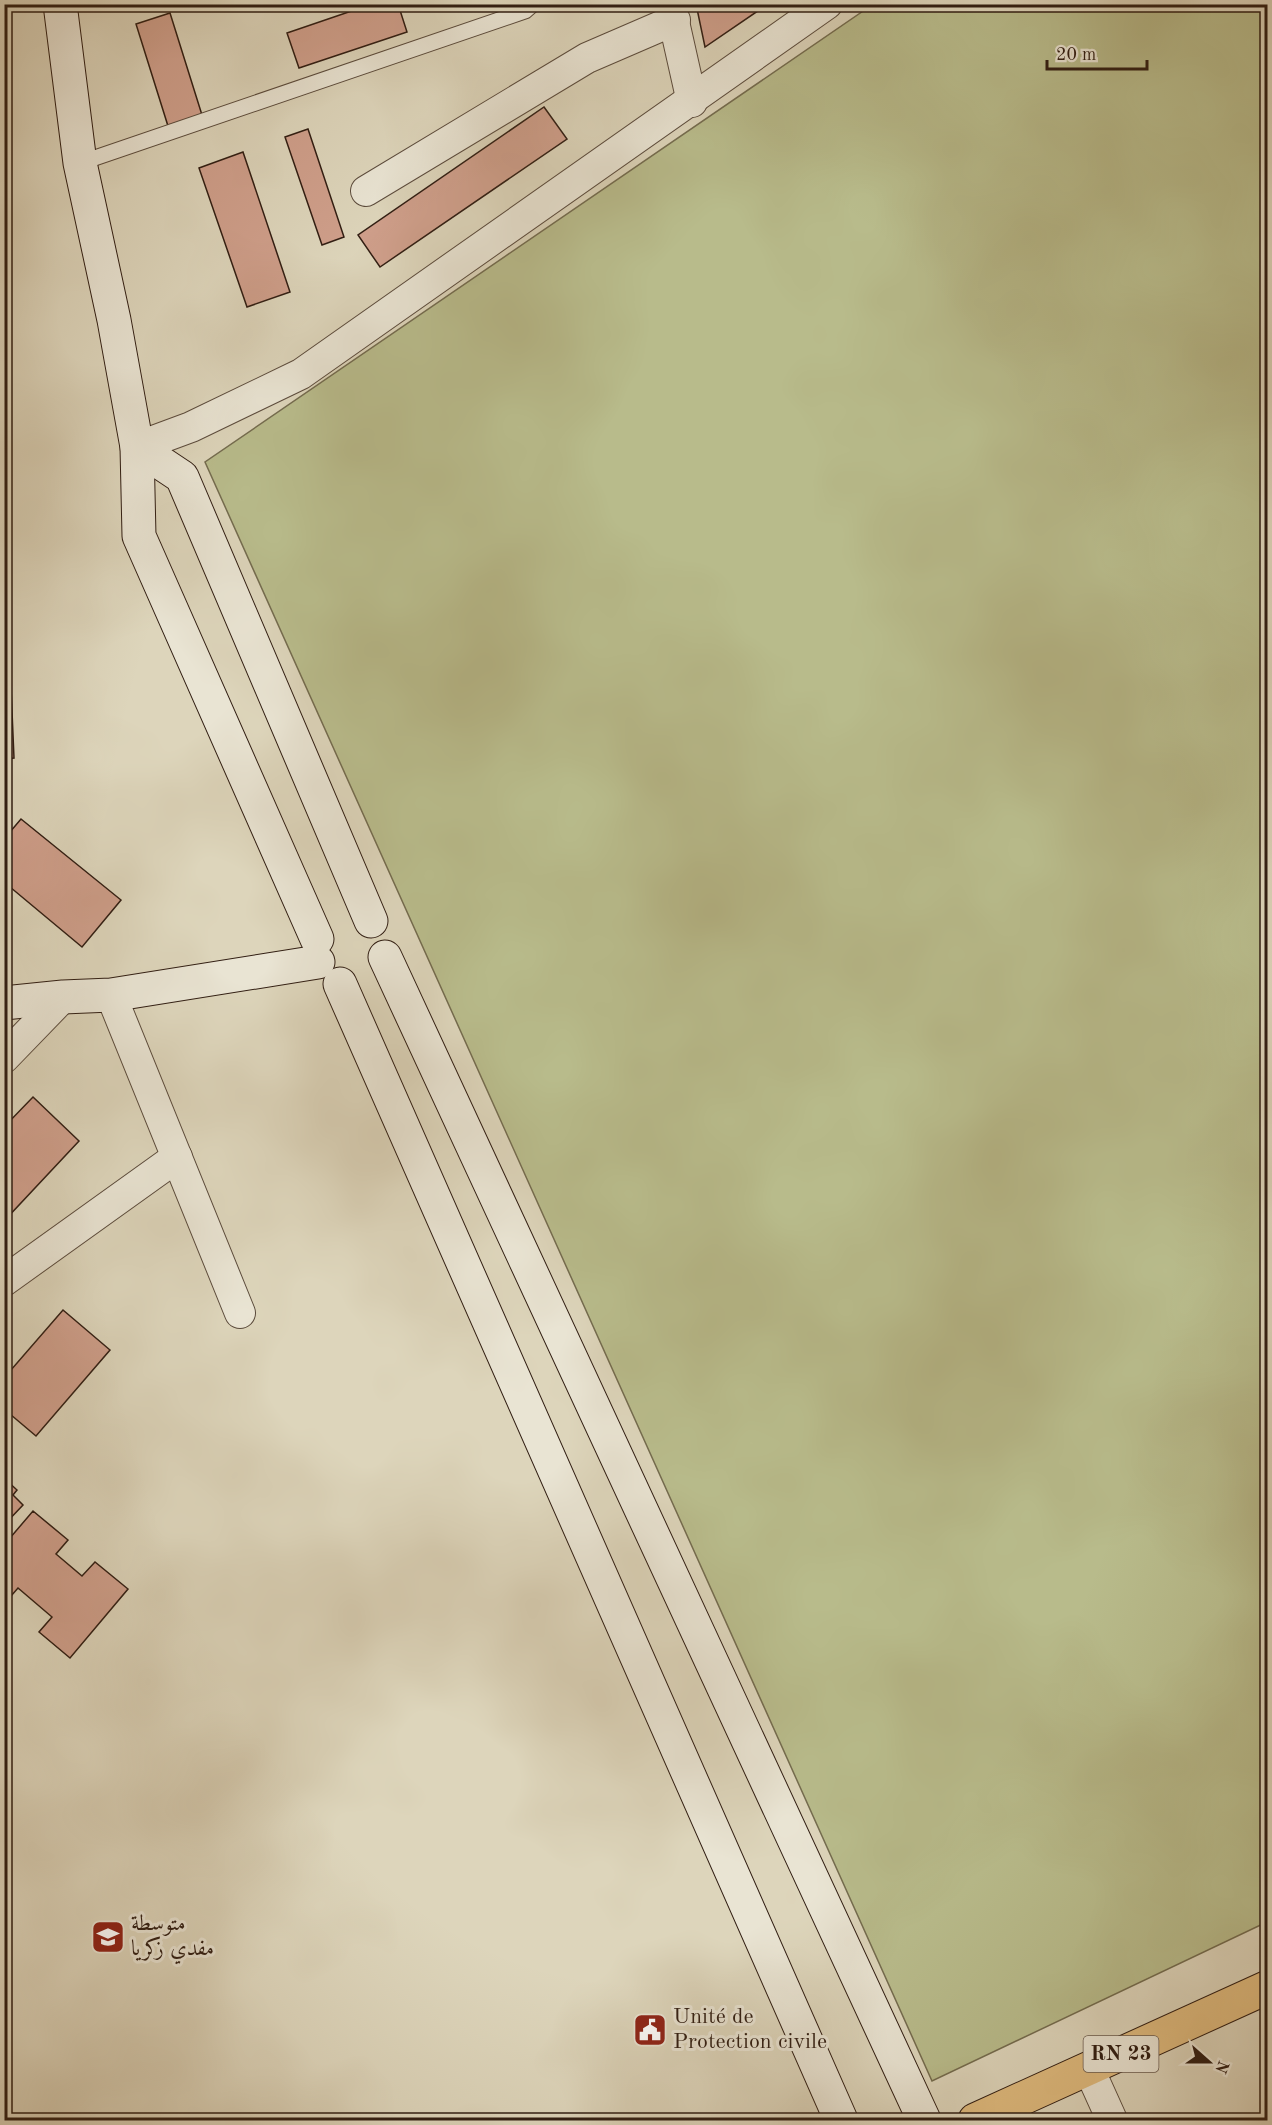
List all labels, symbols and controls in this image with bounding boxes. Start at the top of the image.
scale bar [1047,33,1148,71]
text: 20 m [1056,46,1096,64]
place label: متوسطة مفدي زكريا [131,1913,214,1965]
school or university icon: متوسطة مفدي زكريا [90,1919,126,1955]
place label: Unité de Protection civile [673,2006,827,2053]
public building icon: Unité de Protection civile [632,2012,668,2048]
north arrow [1179,2032,1239,2092]
road number: RN 23 [1084,2036,1158,2072]
text: N [1211,2058,1231,2076]

